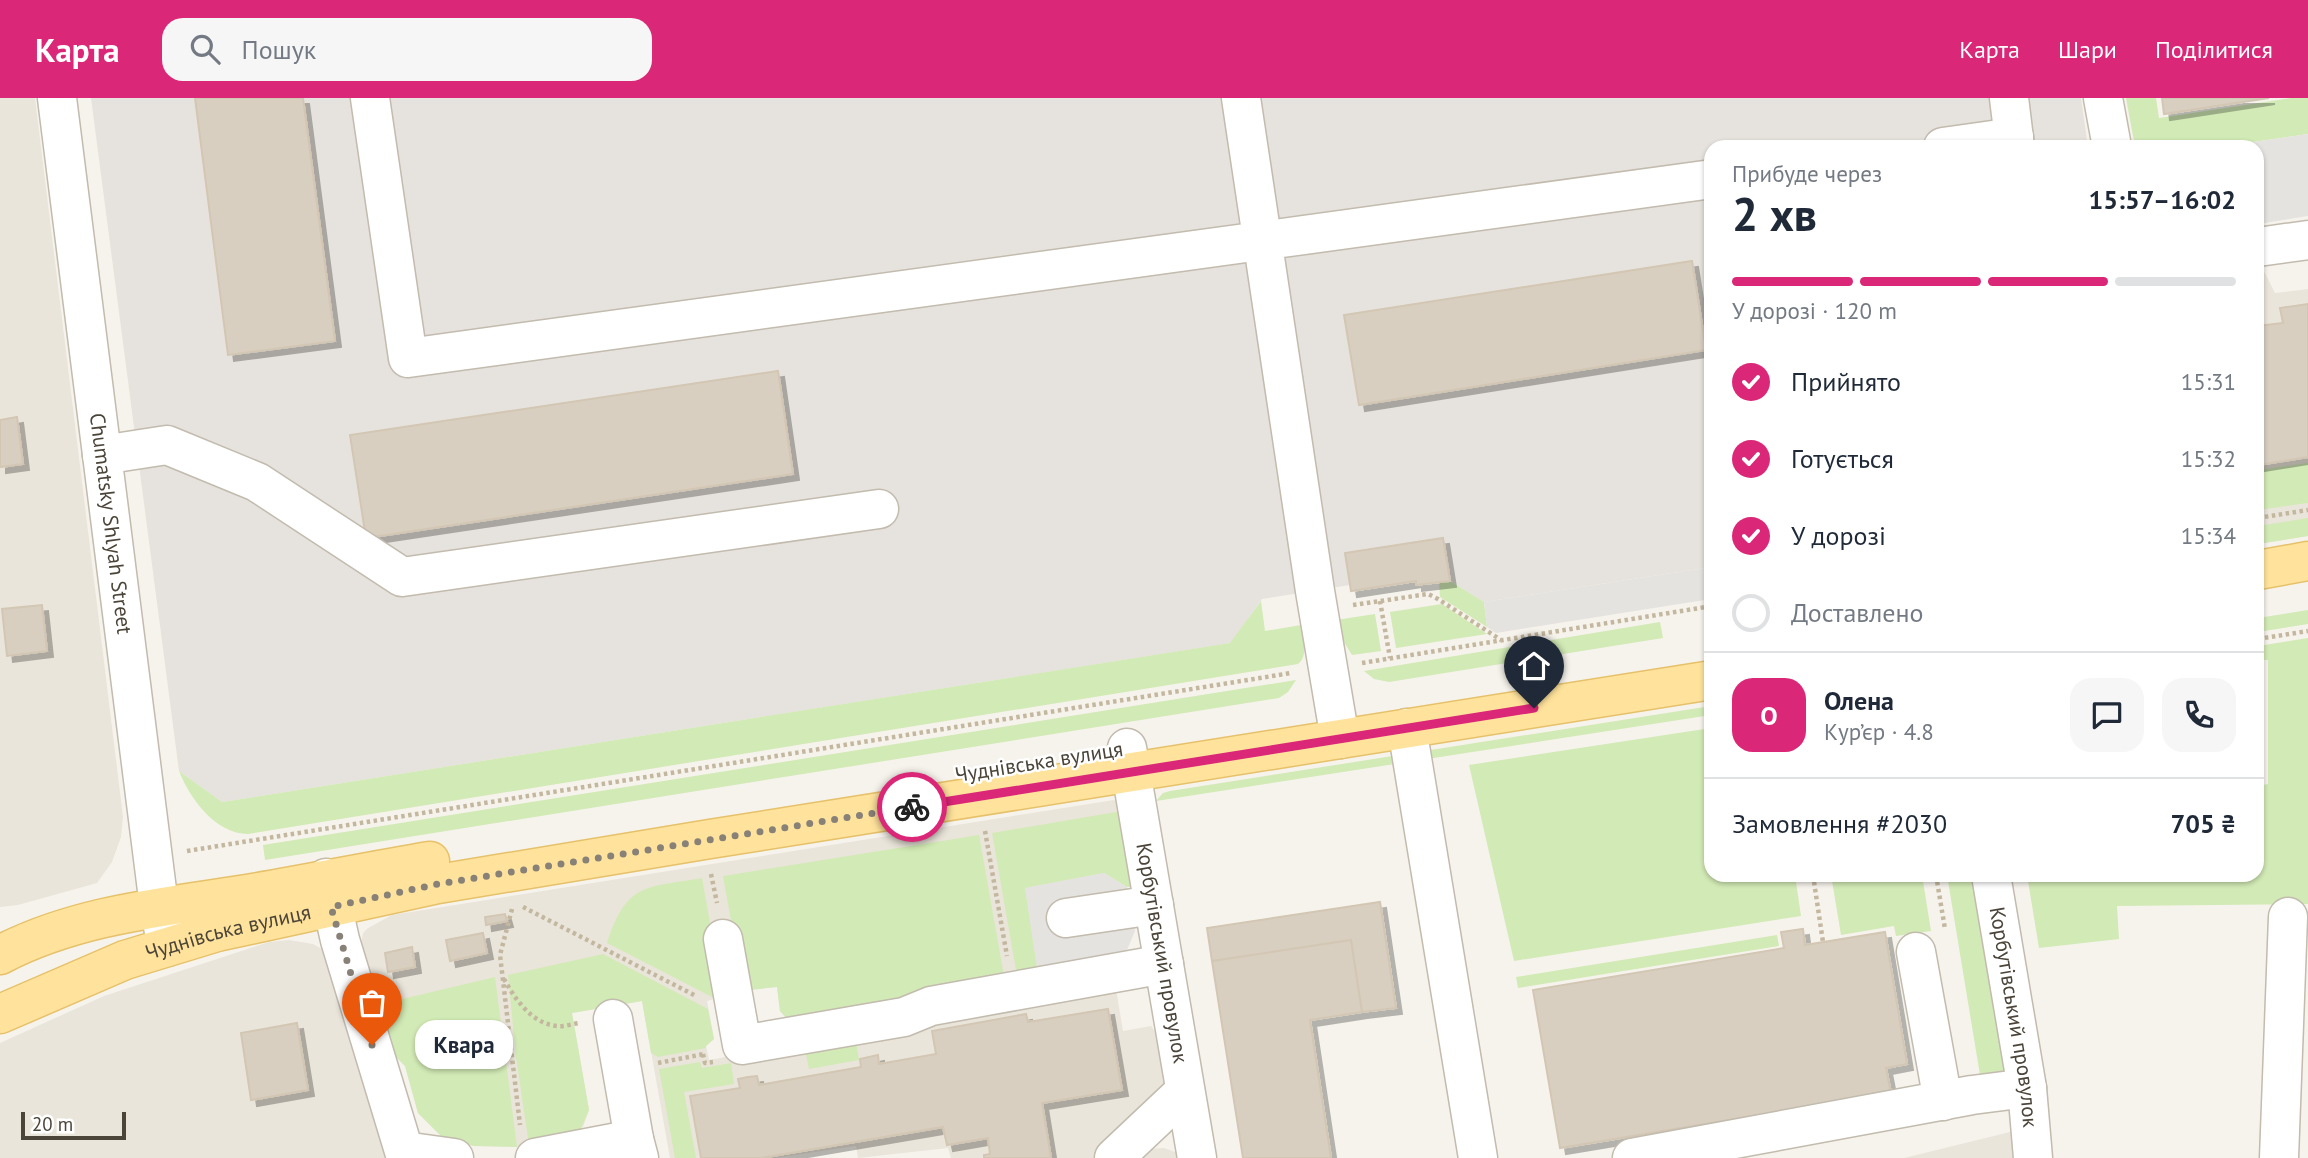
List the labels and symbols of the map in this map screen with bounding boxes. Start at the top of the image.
street label: Chumatsky Shlyah Street [84,411,139,636]
pin [1504,636,1564,708]
street label: Чуднівська вулиця [953,735,1125,788]
courier [877,772,947,842]
street label: Корбутівський провулок [1130,841,1195,1065]
street label: Чуднівська вулиця [142,898,313,966]
street label: Корбутівський провулок [1984,905,2044,1128]
pin [342,973,402,1045]
callout: Квара [414,1020,512,1070]
scale bar [21,1109,126,1141]

